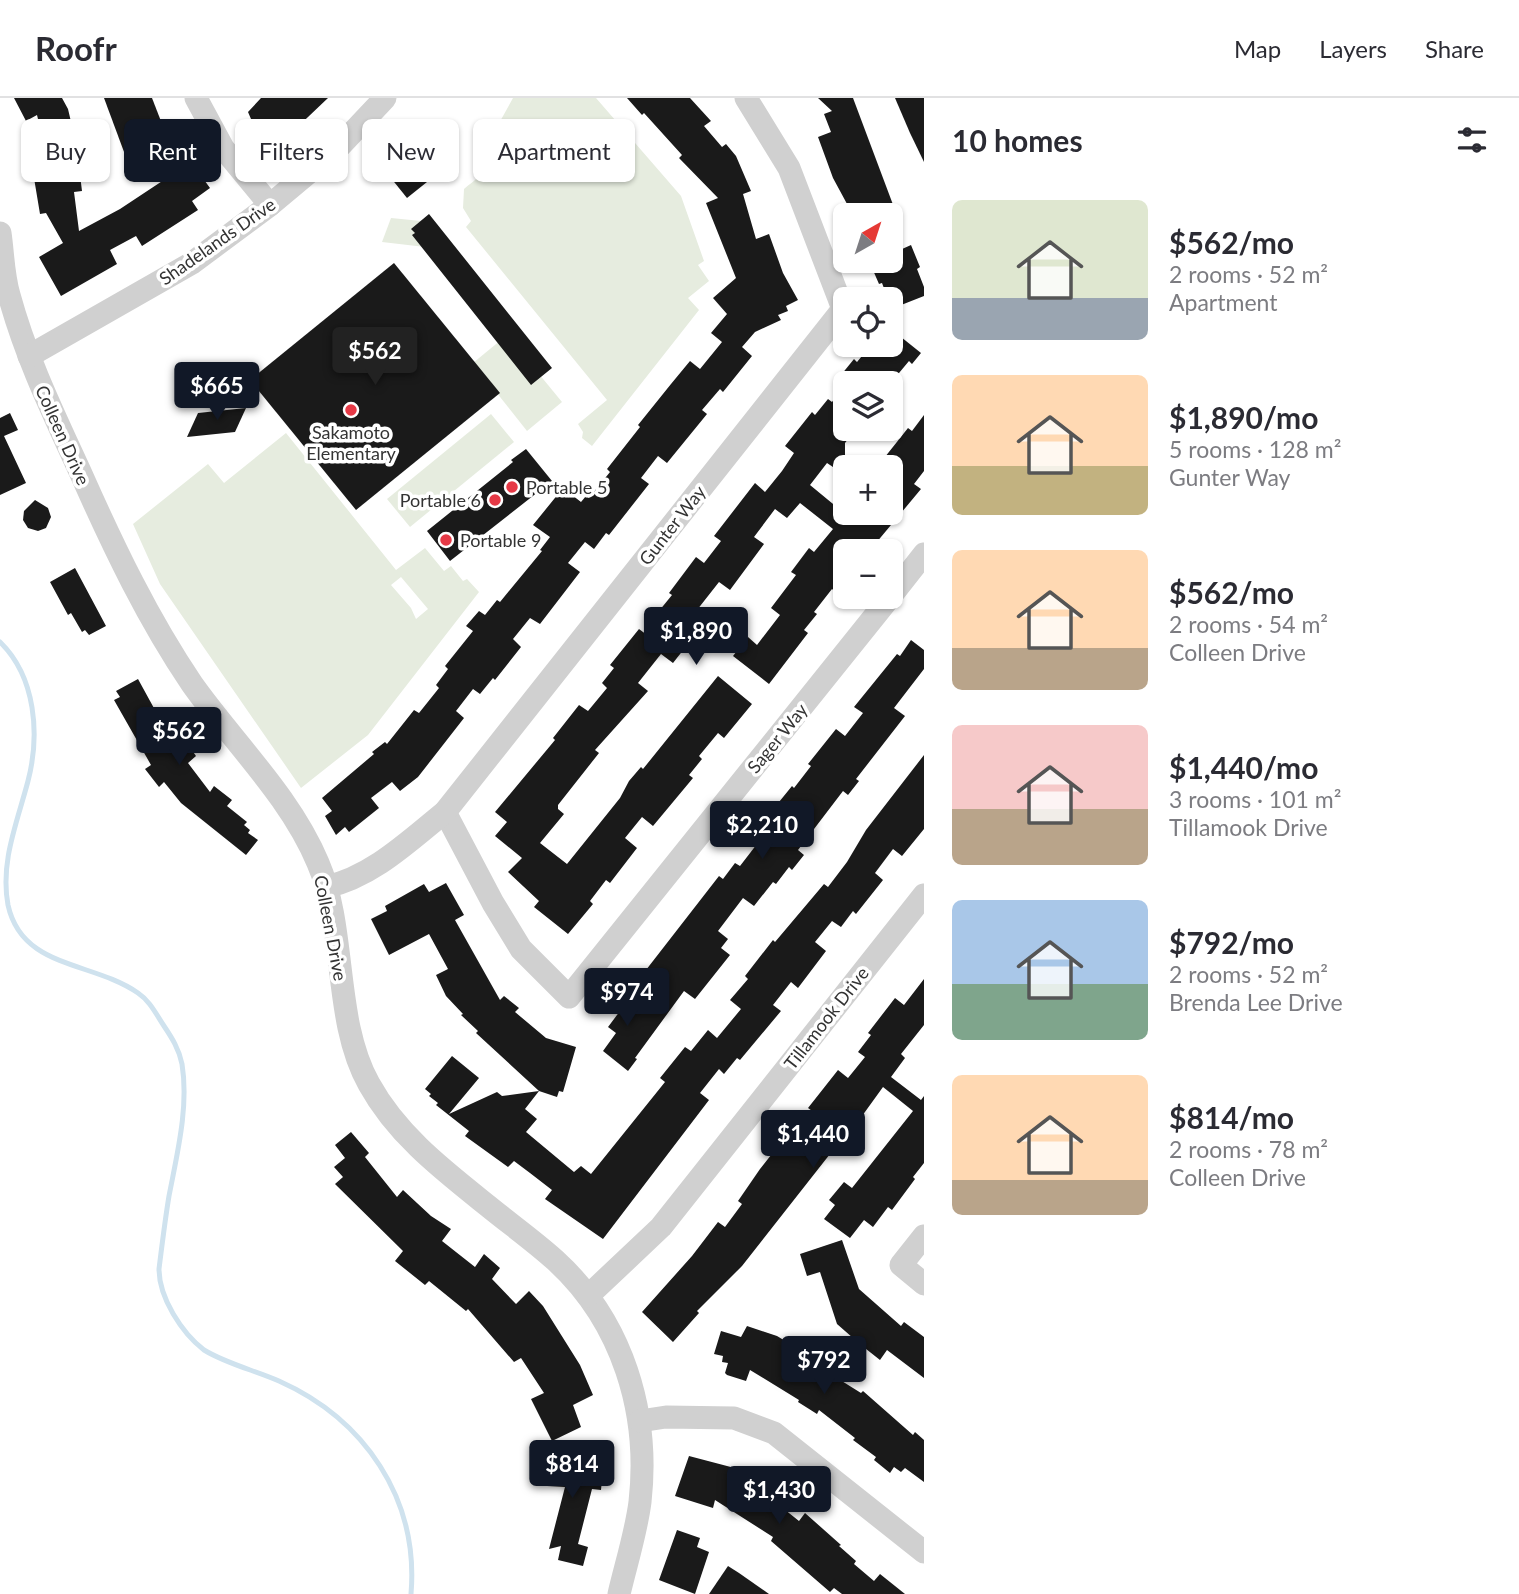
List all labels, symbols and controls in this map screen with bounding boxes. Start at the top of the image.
text: Roofr [35,28,117,68]
text: Map [1234,34,1281,63]
text: Layers [1319,34,1387,63]
text: Share [1425,34,1484,63]
chip: Buy [21,119,110,182]
chip: Rent [124,119,221,182]
chip: Filters [235,119,348,182]
chip: New [362,119,459,182]
chip: Apartment [473,119,635,182]
icon: filters [1453,121,1491,159]
text: 10 homes [952,122,1083,158]
street label: Shadelands Drive [155,193,279,289]
north arrow [833,203,903,273]
map controls [833,203,903,609]
text: $562/mo [1169,224,1294,260]
icon: home [1008,228,1092,312]
text: 2 rooms · 52 m² [1169,260,1328,288]
button: locate [833,287,903,357]
text: Apartment [1169,288,1277,316]
pin: $562 [334,328,416,387]
text: $562 [348,336,402,364]
pin: $665 [176,362,258,422]
text: $665 [190,371,244,399]
button: layers [833,371,903,441]
street label: Colleen Drive [31,382,95,488]
text: $1,890/mo [1169,399,1318,435]
marker: Sakamoto Elementary [343,402,359,418]
icon: home [1008,403,1092,487]
place label: Sakamoto Elementary [306,421,396,464]
text: 5 rooms · 128 m² [1169,435,1341,463]
button: + [833,455,903,525]
text: Gunter Way [1169,463,1290,491]
place label: Portable 5 [526,476,607,498]
marker: Portable 5 [504,479,520,495]
street label: Gunter Way [634,480,710,569]
place label: Portable 6 [400,489,481,511]
marker: Portable 6 [487,492,503,508]
place label: Portable 9 [460,529,541,551]
marker: Portable 9 [438,532,454,548]
button: − [833,539,903,609]
text: $562/mo [1169,574,1294,610]
icon: home [1008,578,1092,662]
pin: $1,890 [639,608,753,667]
text: 2 rooms · 54 m² [1169,610,1328,638]
text: $1,890 [660,616,732,644]
text: Colleen Drive [1169,638,1306,666]
street label: Sager Way [742,698,812,777]
pin: $562 [138,708,220,767]
text: $562 [152,716,206,744]
text: $1,440/mo [1169,749,1318,785]
icon: home [1008,753,1092,837]
text: 3 rooms · 101 m² [1169,785,1341,813]
pin: $2,210 [705,802,819,861]
text: $2,210 [726,810,798,838]
text: Tillamook Drive [1169,813,1328,841]
street label: Colleen Drive [310,873,352,983]
text: $792/mo [1169,924,1294,960]
icon: home [1008,928,1092,1012]
text: 2 rooms · 52 m² [1169,960,1328,988]
street label: Tillamook Drive [779,962,873,1074]
pin: $974 [586,968,668,1028]
text: $974 [600,977,654,1005]
text: Brenda Lee Drive [1169,988,1343,1016]
text: $814/mo [1169,1099,1294,1135]
icon: home [1008,1103,1092,1187]
pin: $1,440 [756,1110,870,1170]
text: $1,440 [777,1119,849,1147]
text: 2 rooms · 78 m² [1169,1135,1328,1163]
text: Colleen Drive [1169,1163,1306,1191]
pin: $792 [783,1336,865,1396]
text: $792 [797,1345,851,1373]
pin: $814 [531,1440,613,1500]
text: $814 [545,1449,599,1477]
pin: $1,430 [722,1466,836,1526]
text: $1,430 [743,1475,815,1503]

